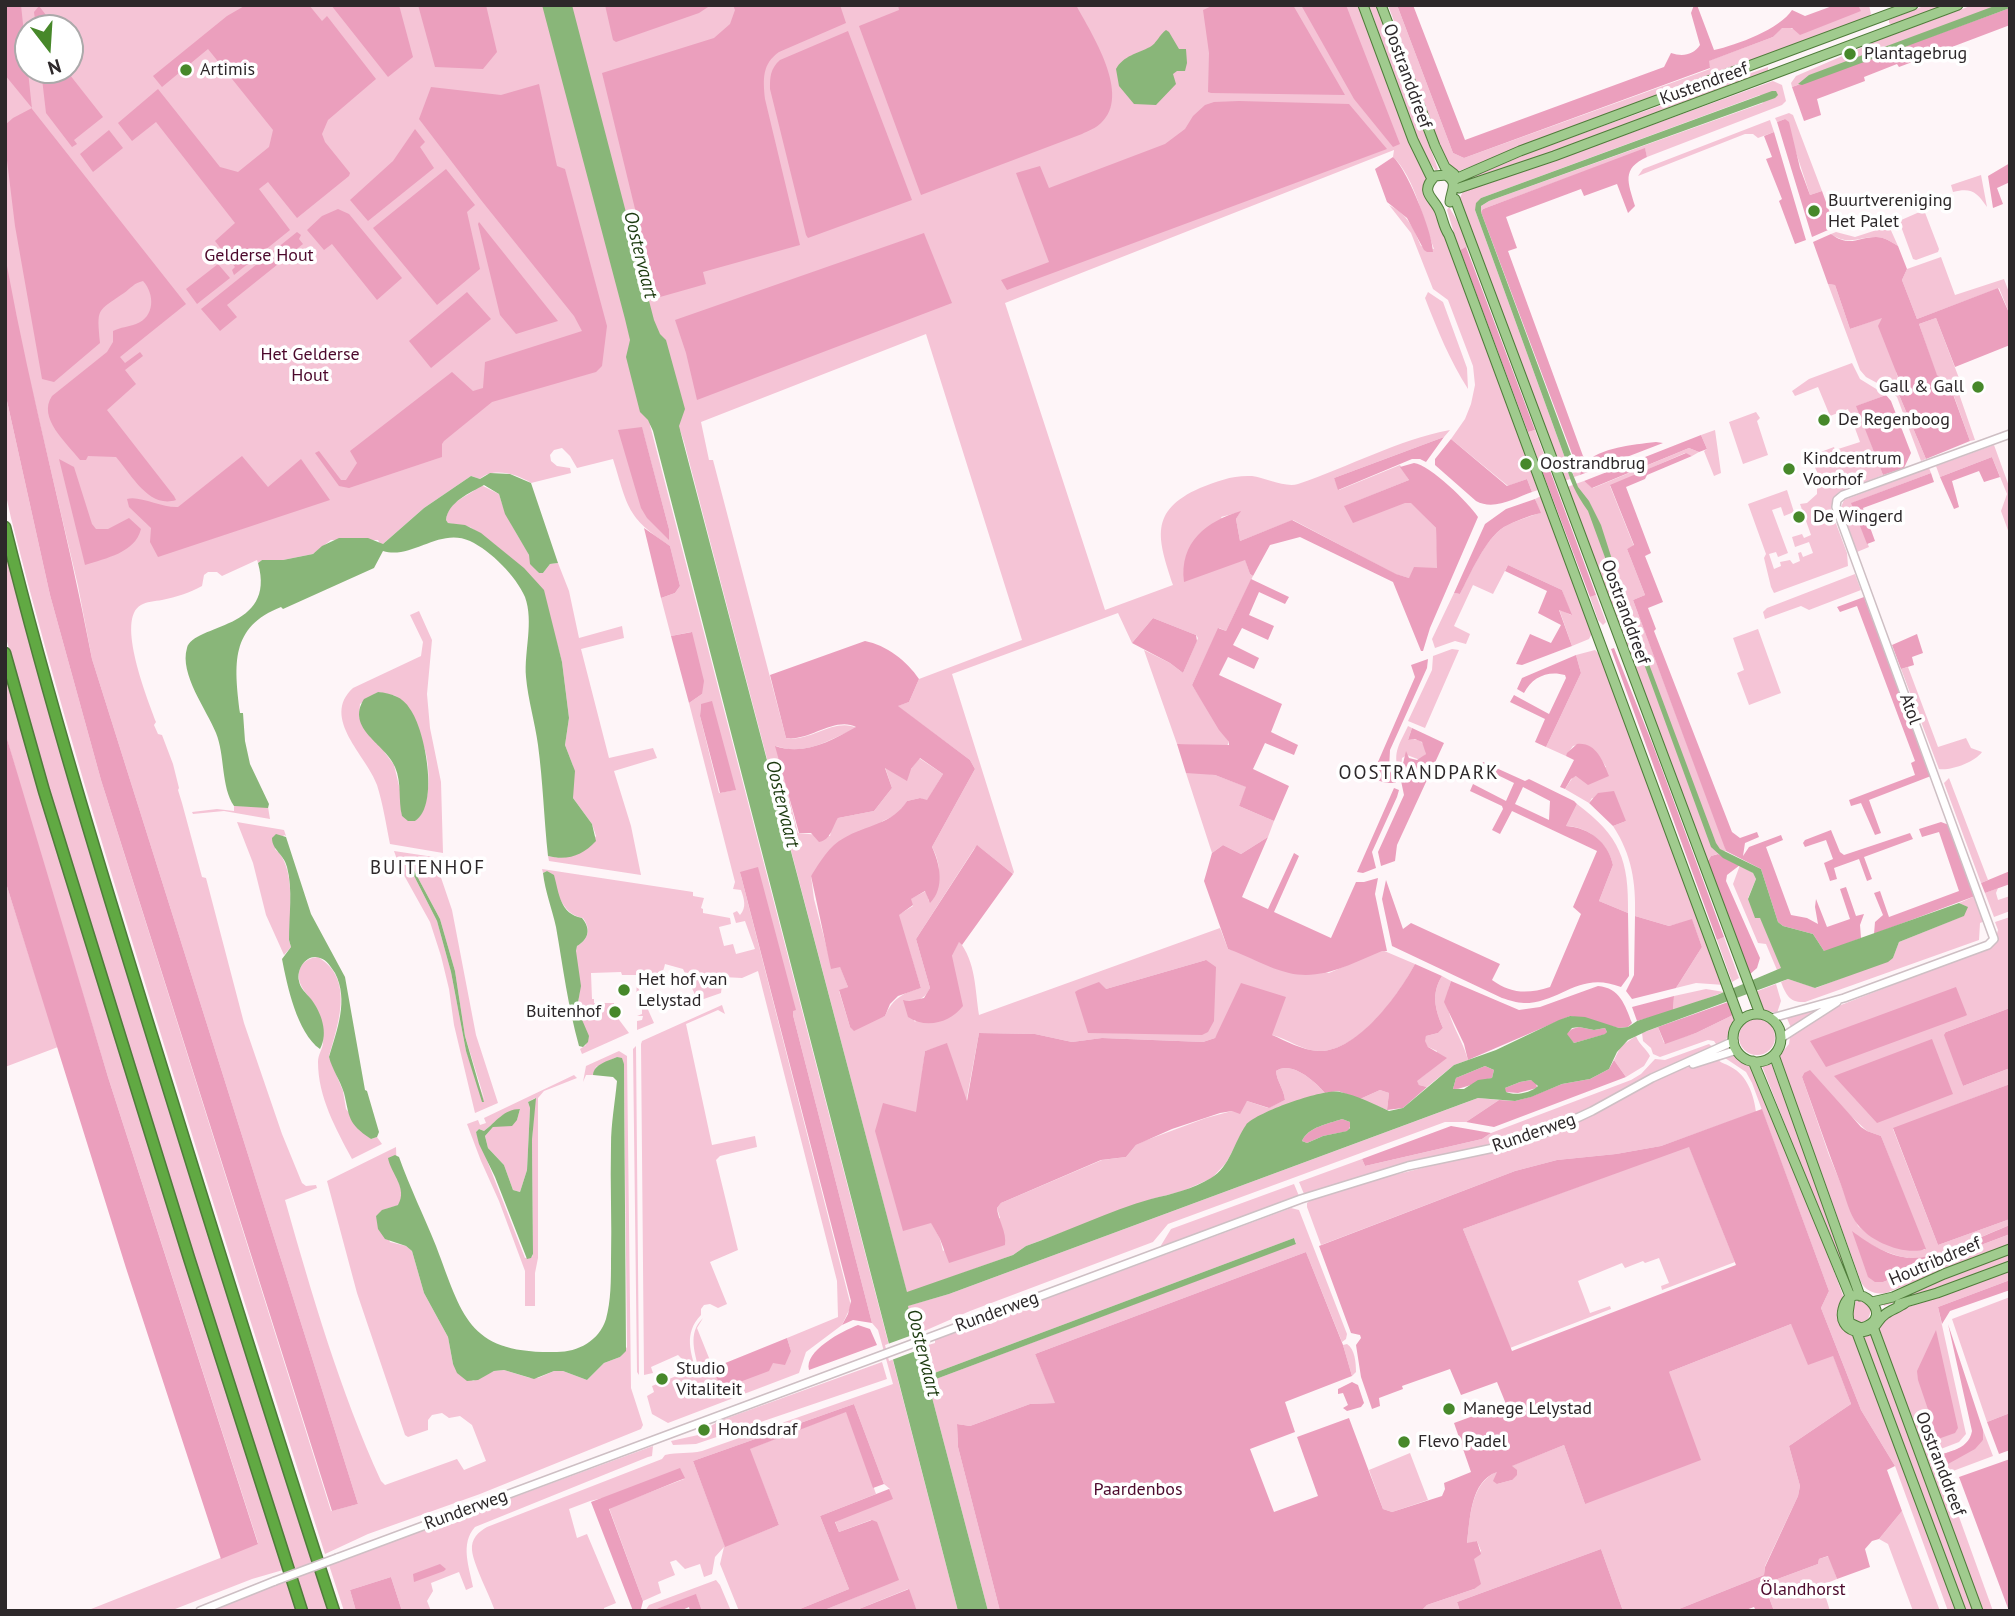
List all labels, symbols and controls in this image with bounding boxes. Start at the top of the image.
north arrow [14,14,84,84]
street label: Oostranddreef [1378,21,1436,131]
place label: Plantagebrug [1864,43,1967,65]
marker: Plantagebrug [1842,46,1858,62]
text: N [45,54,64,80]
street label: Kustendreef [1657,58,1751,110]
place label: Artimis [200,59,255,81]
marker: Artimis [178,62,194,78]
place label: Buurtvereniging Het Palet [1828,190,1952,232]
marker: Buurtvereniging Het Palet [1806,203,1822,219]
water label: Oostervaart [618,209,662,301]
park label: Gelderse Hout [204,245,314,267]
park label: Het Gelderse Hout [260,344,360,386]
place label: Gall & Gall [1879,376,1964,398]
marker: Gall & Gall [1970,379,1986,395]
place label: De Regenboog [1838,409,1950,431]
marker: De Regenboog [1816,412,1832,428]
place label: Kindcentrum Voorhof [1803,448,1902,490]
place label: Oostrandbrug [1540,453,1645,475]
marker: Oostrandbrug [1518,456,1534,472]
marker: Kindcentrum Voorhof [1781,461,1797,477]
place label: De Wingerd [1813,506,1903,528]
marker: De Wingerd [1791,509,1807,525]
street label: Oostranddreef [1596,557,1654,667]
street label: Atol [1895,691,1925,727]
water label: Oostervaart [760,758,804,850]
district label: OOSTRANDPARK [1340,763,1498,785]
district label: BUITENHOF [371,858,485,880]
place label: Het hof van Lelystad [638,969,727,1012]
marker: Het hof van Lelystad [616,982,632,998]
place label: Buitenhof [526,1001,601,1023]
marker: Buitenhof [607,1004,623,1020]
street label: Runderweg [1490,1109,1578,1157]
street label: Houtribdreef [1886,1233,1984,1291]
street label: Runderweg [953,1287,1041,1337]
water label: Oostervaart [901,1307,945,1399]
place label: Studio Vitaliteit [676,1358,742,1400]
marker: Studio Vitaliteit [654,1371,670,1387]
place label: Manege Lelystad [1463,1398,1592,1420]
marker: Manege Lelystad [1441,1401,1457,1417]
street label: Oostranddreef [1910,1409,1970,1519]
place label: Hondsdraf [718,1419,797,1441]
marker: Hondsdraf [696,1422,712,1438]
place label: Flevo Padel [1418,1431,1507,1453]
marker: Flevo Padel [1396,1434,1412,1450]
park label: Paardenbos [1093,1479,1183,1501]
street label: Runderweg [422,1485,510,1535]
park label: Ölandhorst [1760,1579,1846,1601]

